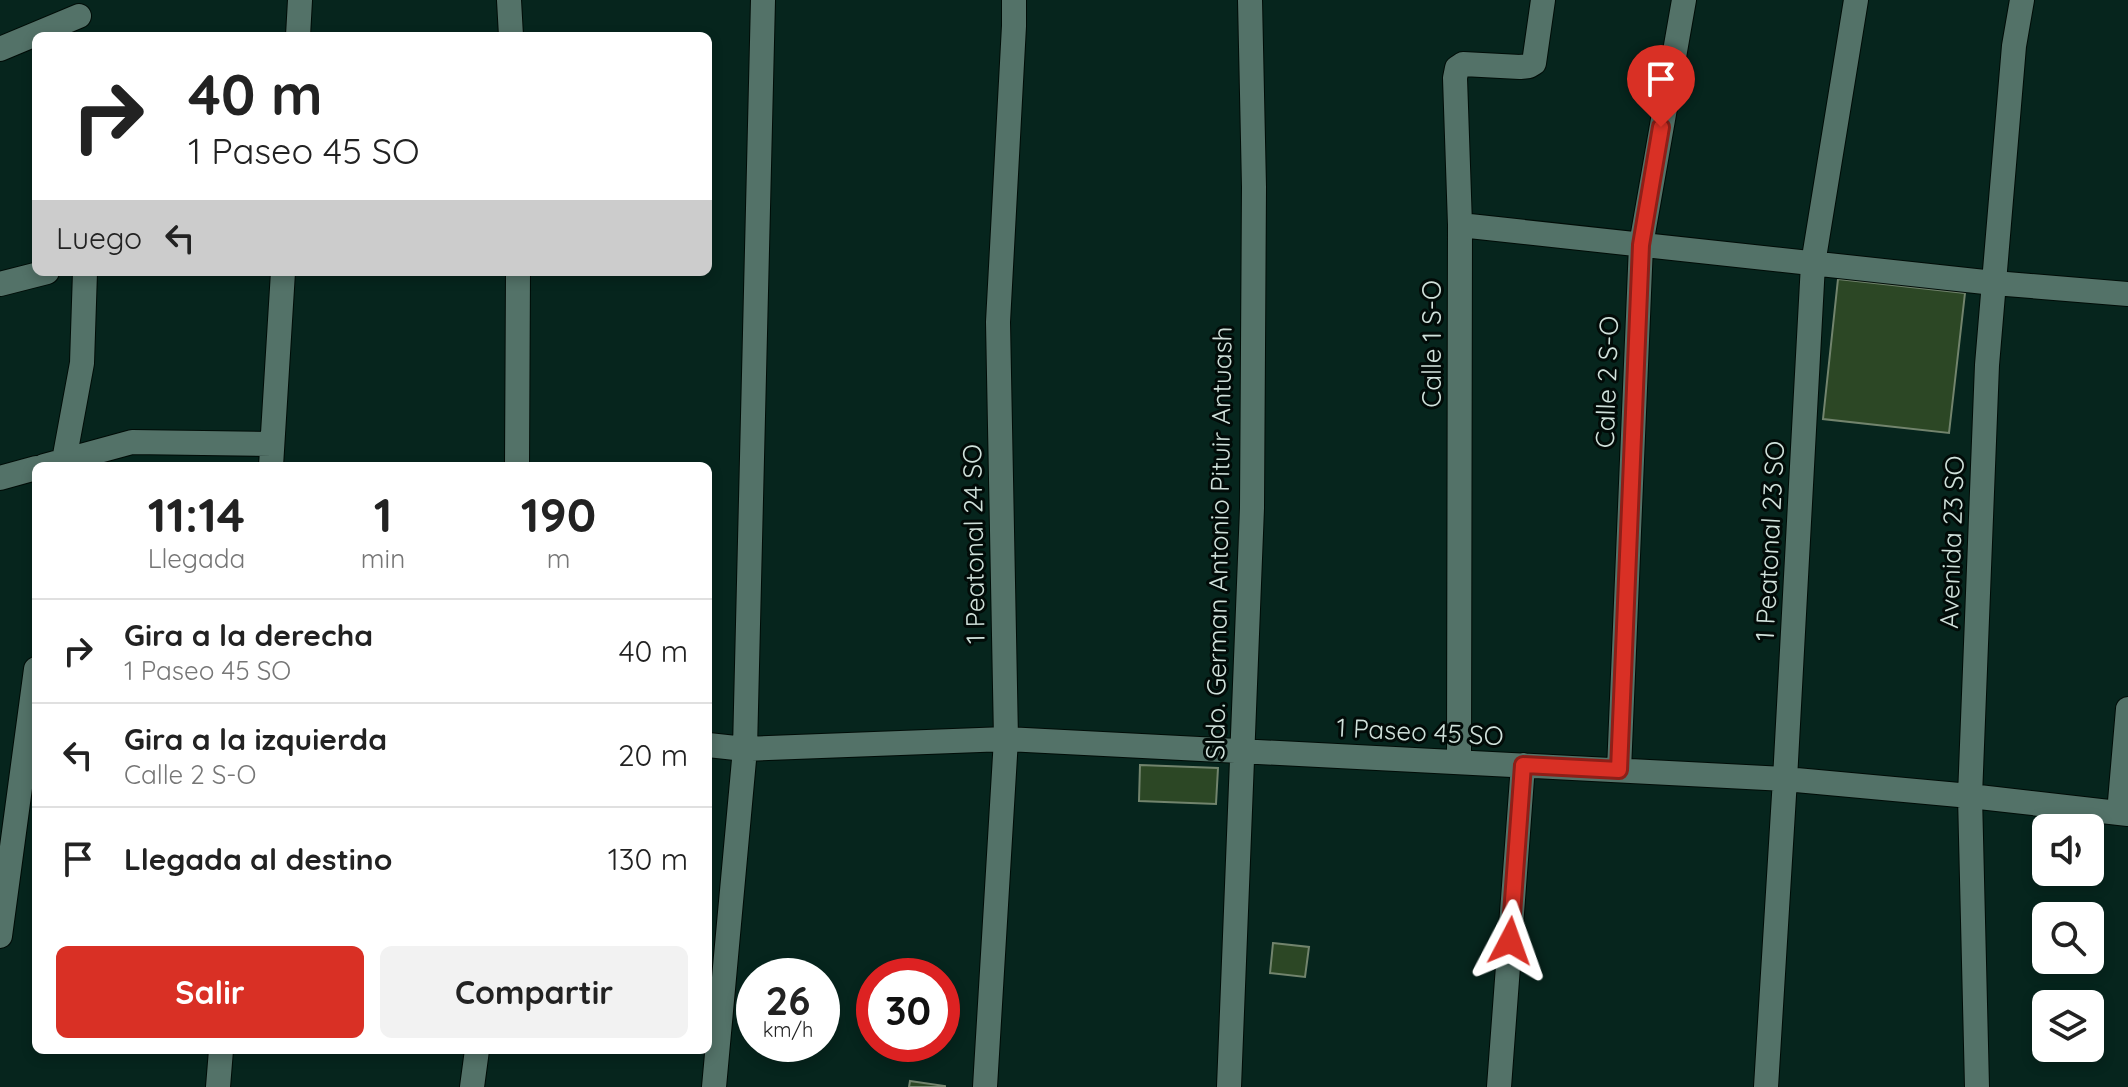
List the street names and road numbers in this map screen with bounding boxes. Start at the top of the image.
street label: Calle 1 S-O [1415,280,1448,408]
street label: Calle 2 S-O [1588,315,1625,449]
street label: Sldo. German Antonio Pituir Antuash [1198,326,1239,760]
street label: 1 Peatonal 23 SO [1748,440,1791,642]
street label: 1 Peatonal 24 SO [955,444,992,644]
street label: Avenida 23 SO [1932,455,1971,629]
street label: 1 Paseo 45 SO [1336,711,1504,752]

